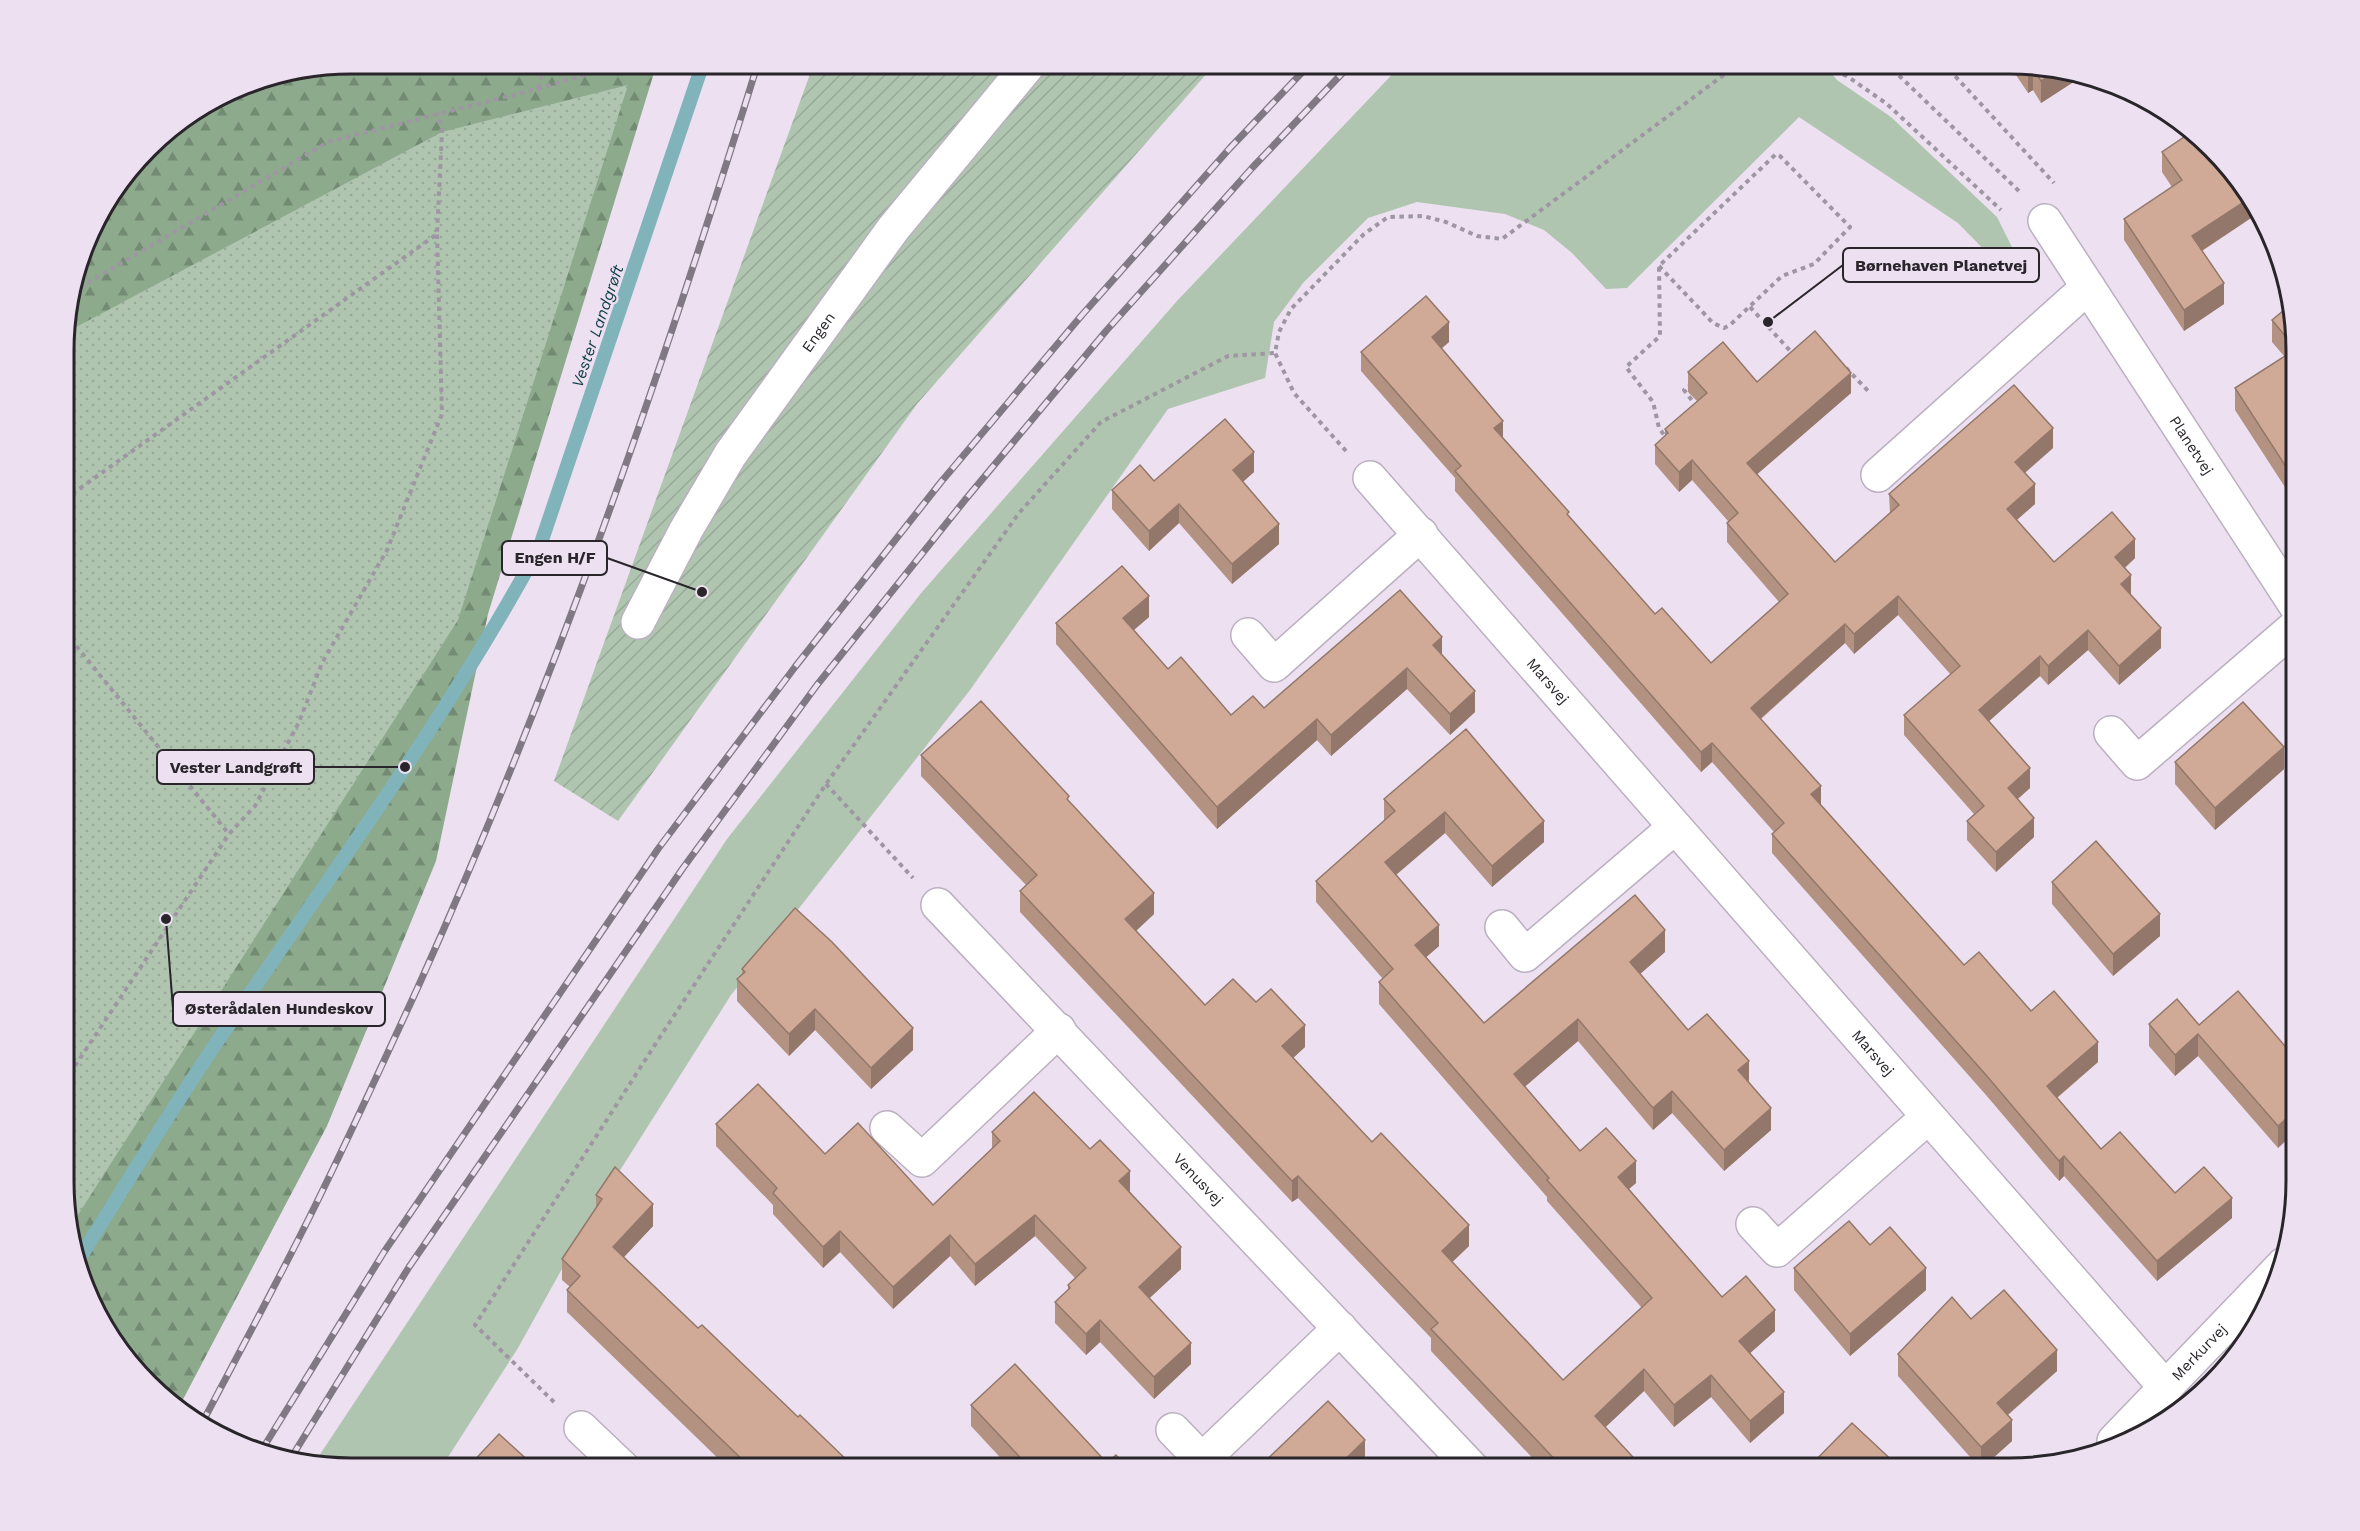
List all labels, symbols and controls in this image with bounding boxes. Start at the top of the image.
callout: Børnehaven Planetvej [1843,248,2039,282]
text: Børnehaven Planetvej [1855,256,2027,275]
water label: Vester Landgrøft [568,262,628,390]
street label: Engen [798,309,839,356]
street label: Planetvej [2166,413,2217,478]
callout: Engen H/F [502,541,607,575]
text: Engen H/F [514,548,596,567]
street label: Marsvej [1523,655,1573,708]
callout: Vester Landgrøft [157,750,314,784]
text: Vester Landgrøft [170,758,302,777]
callout: Østerådalen Hundeskov [173,992,385,1026]
text: Østerådalen Hundeskov [185,999,373,1018]
street label: Marsvej [1848,1026,1898,1080]
street label: Venusvej [1169,1150,1227,1209]
street label: Merkurvej [2168,1320,2231,1384]

